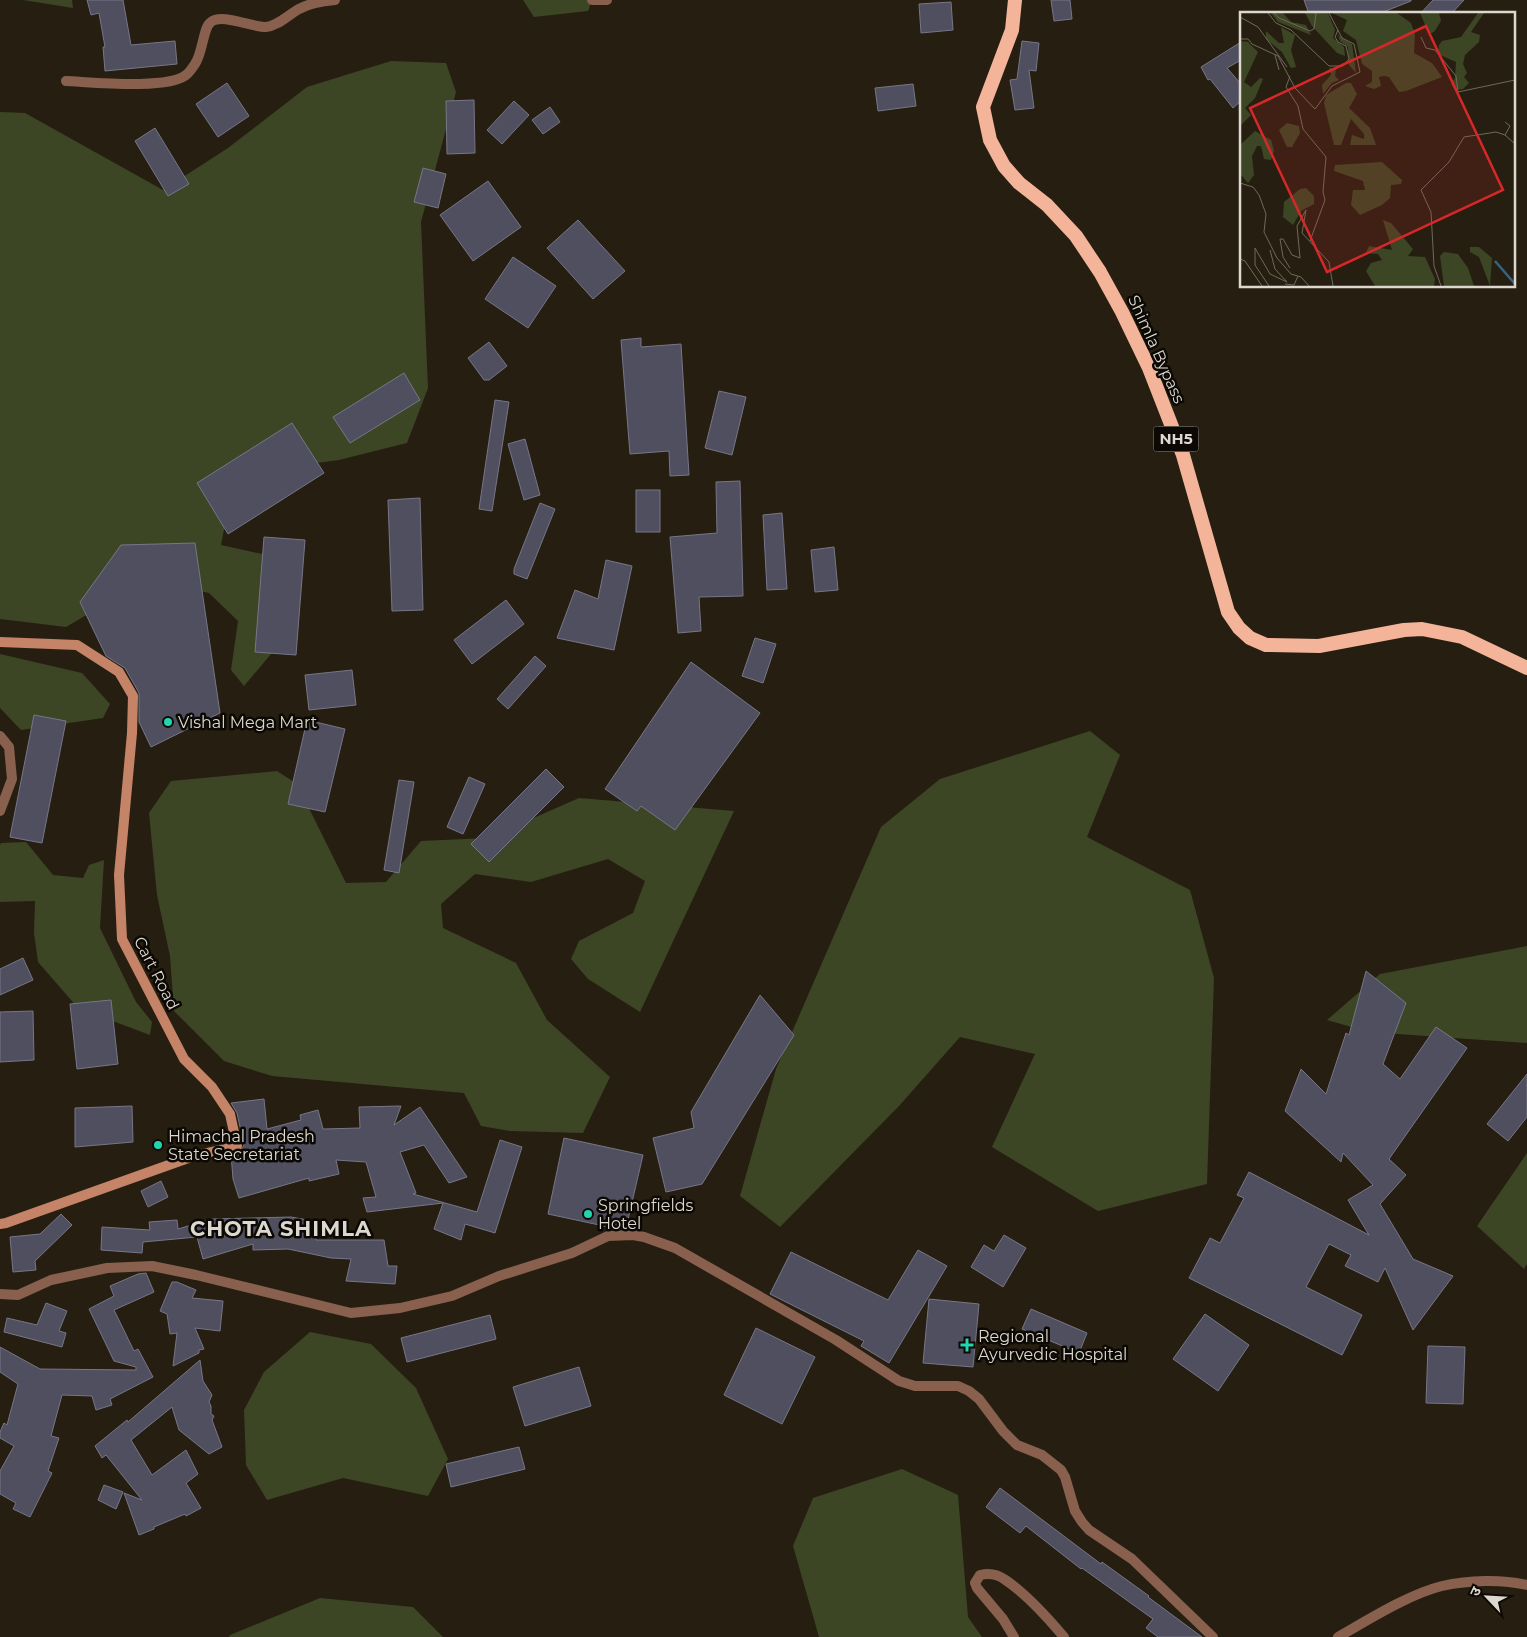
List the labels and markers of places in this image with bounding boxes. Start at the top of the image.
place label: Vishal Mega Mart [178,713,318,732]
marker: Vishal Mega Mart [162,716,174,728]
place label: Himachal Pradesh State Secretariat [168,1127,315,1164]
marker: Himachal Pradesh State Secretariat [152,1139,164,1151]
place label: Springfields Hotel [598,1196,694,1233]
marker: Springfields Hotel [582,1208,594,1220]
place label: Regional Ayurvedic Hospital [978,1327,1127,1364]
marker: Regional Ayurvedic Hospital [960,1338,974,1352]

